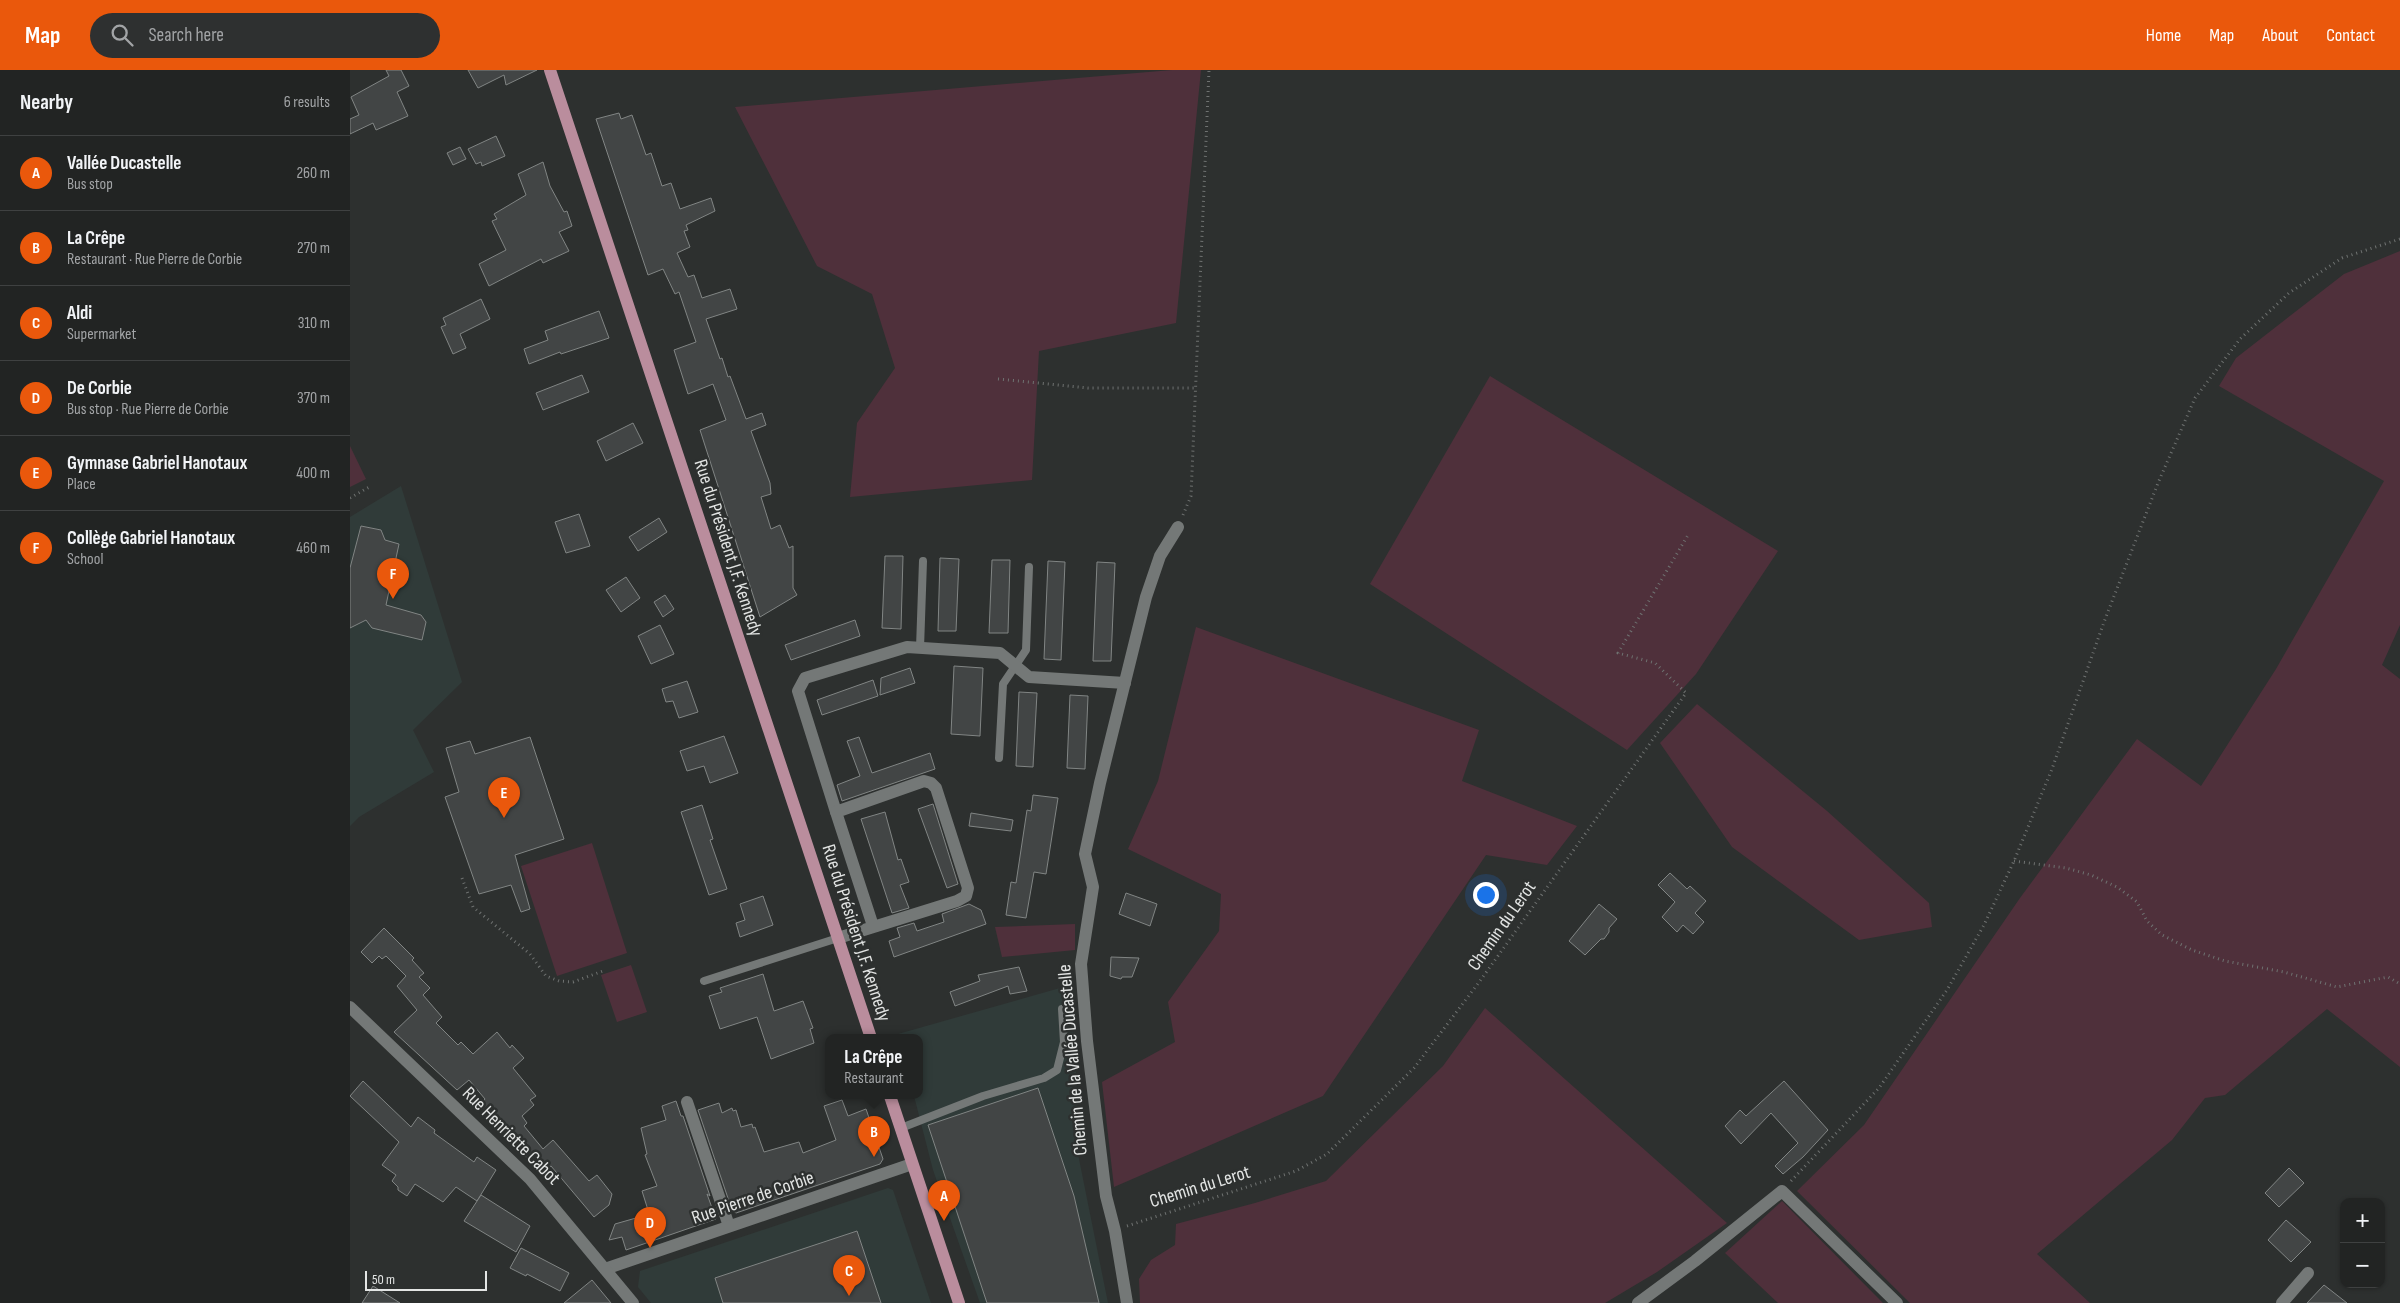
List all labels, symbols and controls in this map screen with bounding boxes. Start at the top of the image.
search box [90,13,440,58]
text: Map [25,21,60,50]
icon: search [108,21,136,49]
text: Search here [148,24,224,47]
text: Home [2146,25,2181,46]
text: Map [2209,25,2234,46]
text: About [2262,25,2298,46]
text: Contact [2326,25,2375,46]
text: Nearby [20,90,73,115]
text: 6 results [284,93,330,112]
text: Vallée Ducastelle [67,152,181,175]
text: A [32,164,40,183]
text: 260 m [296,164,330,183]
text: Bus stop [67,175,113,194]
text: La Crêpe [67,227,125,250]
text: B [32,239,40,258]
text: 270 m [297,239,330,258]
text: Restaurant · Rue Pierre de Corbie [67,250,242,269]
text: Aldi [67,302,92,325]
text: C [32,314,40,333]
text: 310 m [298,314,330,333]
text: Supermarket [67,325,136,344]
text: De Corbie [67,377,132,400]
text: D [32,389,40,408]
text: 370 m [297,389,330,408]
text: Bus stop · Rue Pierre de Corbie [67,400,229,419]
text: Gymnase Gabriel Hanotaux [67,452,247,475]
street label: Rue du Président J.F. Kennedy [689,457,768,640]
text: E [33,464,39,483]
text: 400 m [296,464,330,483]
text: Place [67,475,96,494]
text: Collège Gabriel Hanotaux [67,527,235,550]
text: F [33,539,39,558]
text: 460 m [296,539,330,558]
text: School [67,550,103,569]
pin: F [377,558,409,599]
pin: E [488,777,520,818]
street label: Rue du Président J.F. Kennedy [817,842,896,1025]
street label: Chemin du Lerot [1463,877,1541,975]
your location [1473,882,1499,908]
street label: Chemin de la Vallée Ducastelle [1053,963,1093,1157]
popup [825,1034,923,1099]
text: La Crêpe [844,1046,902,1069]
text: Restaurant [844,1069,904,1088]
street label: Rue Henriette Cabot [457,1082,565,1190]
pin: B [858,1116,890,1157]
street label: Chemin du Lerot [1147,1161,1253,1213]
street label: Rue Pierre de Corbie [689,1166,817,1230]
pin: A [928,1180,960,1221]
map controls [2340,1198,2385,1288]
button: + [2340,1198,2385,1243]
pin: D [634,1207,666,1248]
button: − [2340,1243,2385,1288]
pin: C [833,1255,865,1296]
scale bar [365,1268,488,1291]
text: 50 m [372,1271,395,1288]

